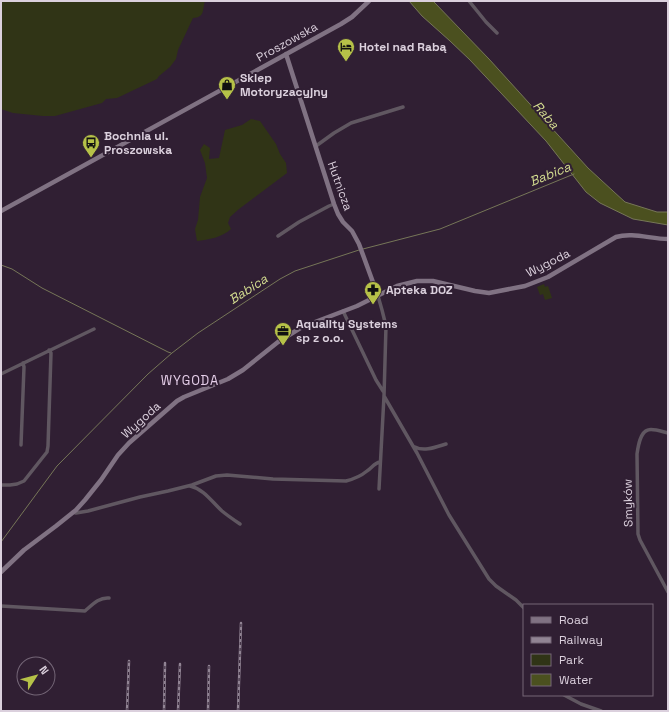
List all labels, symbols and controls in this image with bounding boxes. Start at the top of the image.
street label: Proszowska [254,19,321,65]
hotel icon: Hotel nad Rabą [336,37,356,62]
place label: Hotel nad Rabą [359,39,447,55]
place label: Sklep Motoryzacyjny [240,70,328,100]
shop icon: Sklep Motoryzacyjny [217,75,237,100]
water label: Raba [529,98,563,133]
place label: Bochnia ul. Proszowska [104,128,172,158]
bus stop icon: Bochnia ul. Proszowska [81,133,101,158]
water label: Babica [527,158,574,190]
street label: Hutnicza [324,159,356,213]
street label: Wygoda [523,245,573,281]
water label: Babica [225,270,271,308]
pharmacy icon: Apteka DOZ [363,280,383,305]
place label: Apteka DOZ [386,282,453,298]
place label: Aquality Systems sp z o.o. [296,316,397,346]
office icon: Aquality Systems sp z o.o. [273,321,293,346]
district label: WYGODA [161,372,219,389]
street label: Wygoda [118,398,164,442]
street label: Smyków [620,479,636,527]
legend [523,604,653,696]
text: Road [559,612,588,628]
text: Railway [559,632,603,648]
text: Park [559,652,584,668]
north arrow [16,656,56,696]
text: N [36,663,52,677]
text: Water [559,672,593,688]

